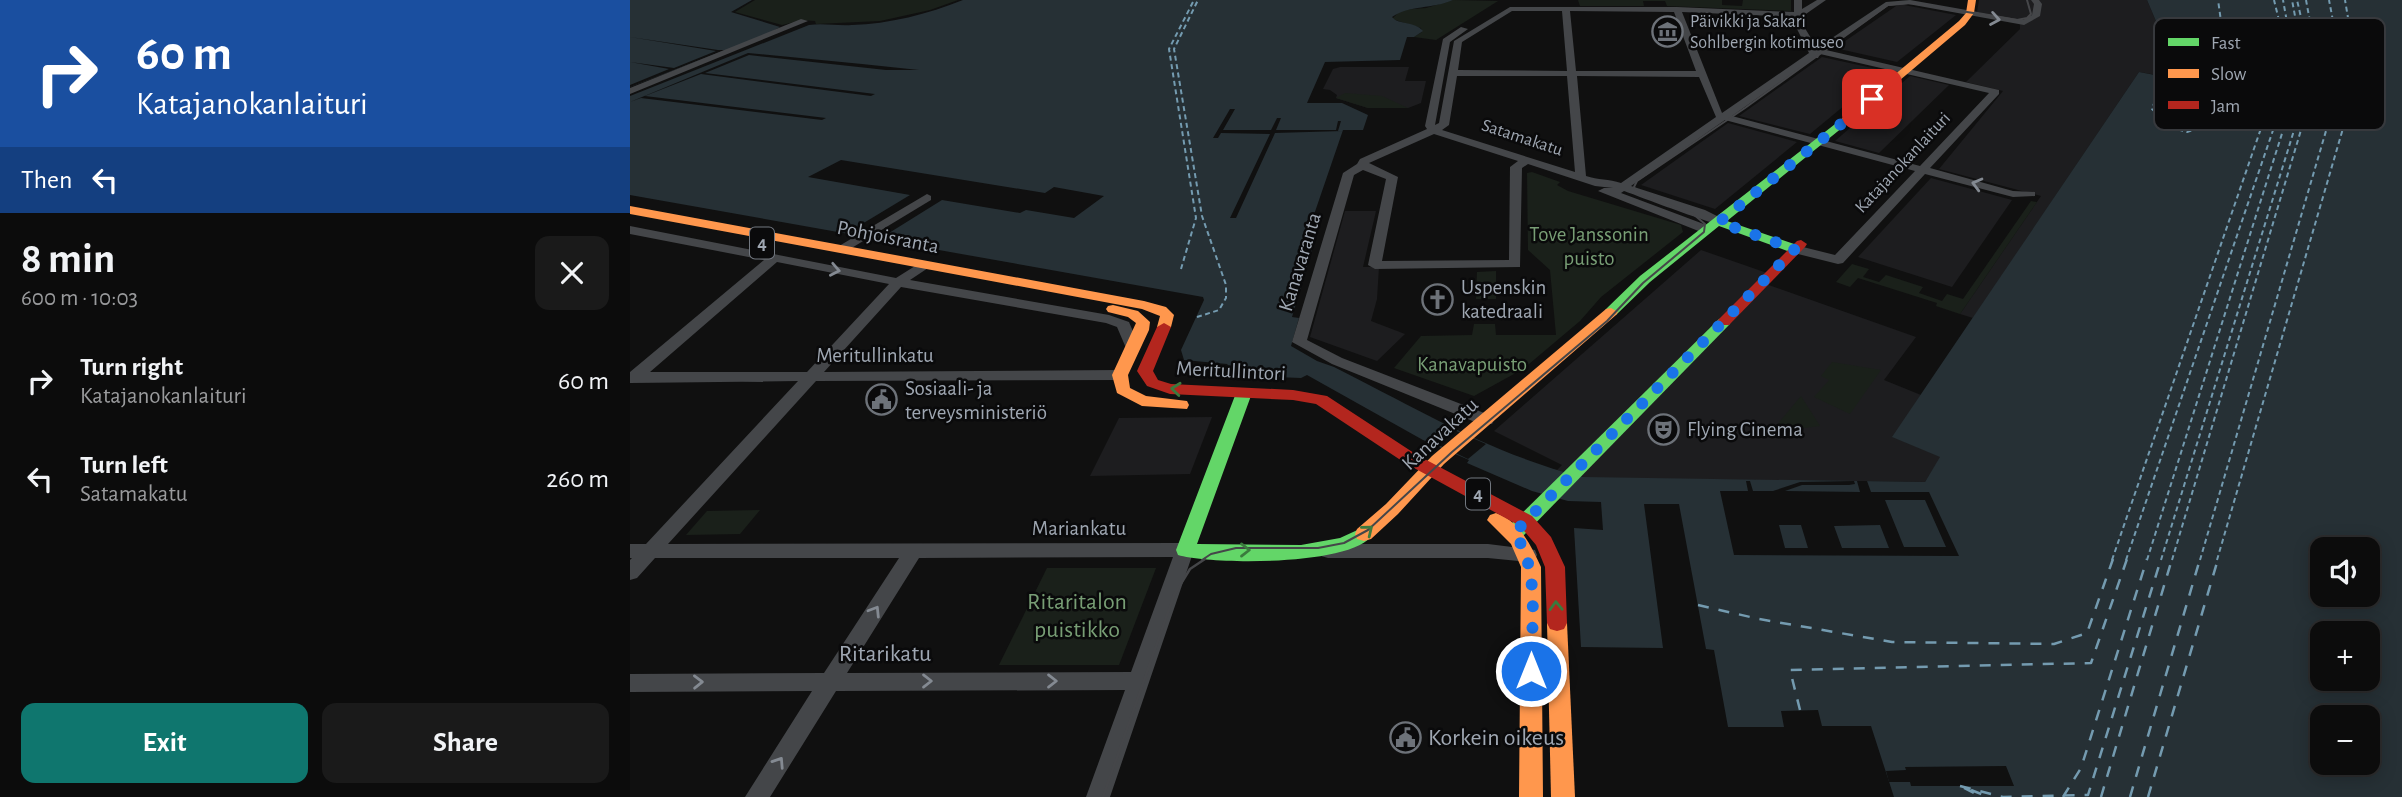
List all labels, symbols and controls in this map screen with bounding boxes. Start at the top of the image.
one-way arrow [1989,11,2001,26]
place label: Päivikki ja Sakari Sohlbergin kotimuseo [1690,13,1844,52]
museum icon: Päivikki ja Sakari Sohlbergin kotimuseo [1650,15,1684,49]
legend [2154,18,2385,130]
icon: right [21,28,112,119]
text: 60 m [136,30,232,79]
text: Fast [2211,34,2241,53]
text: Slow [2211,65,2247,84]
pin [1842,69,1902,129]
icon: arrive [1853,80,1891,118]
text: Katajanokanlaituri [136,88,368,120]
text: Jam [2211,97,2240,116]
street label: Katajanokanlaituri [1852,109,1954,217]
street label: Satamakatu [1479,116,1565,160]
icon: left [86,161,124,199]
text: Then [21,167,72,193]
one-way arrow [1971,178,1983,192]
street label: Kanavaranta [1275,210,1325,314]
street label: Pohjoisranta [835,217,941,257]
park label: Tove Janssonin puisto [1529,224,1649,269]
road number: 4 [750,228,774,258]
button: close [535,236,609,310]
text: 8 min [21,238,115,280]
one-way arrow [829,261,841,276]
place label: Uspenskin katedraali [1461,277,1546,322]
church icon: Uspenskin katedraali [1421,282,1455,316]
text: 600 m · 10:03 [21,287,138,310]
street label: Meritullinkatu [816,345,934,366]
text: Turn right [80,354,183,380]
park label: Kanavapuisto [1417,354,1527,375]
street label: Meritullintori [1176,358,1286,384]
icon: right [21,362,59,400]
text: 60 m [558,368,609,394]
place label: Sosiaali- ja terveysministeriö [905,378,1047,423]
one-way arrow [1170,382,1181,397]
public building icon: Sosiaali- ja terveysministeriö [865,383,899,417]
text: Katajanokanlaituri [80,385,247,408]
street label: Kanavakatu [1398,394,1482,474]
theatre icon: Flying Cinema [1647,412,1681,446]
place label: Flying Cinema [1687,419,1803,440]
text: Turn left [80,452,168,478]
icon: left [21,460,59,498]
text: 260 m [546,466,609,492]
road number: 4 [1466,478,1490,509]
text: Satamakatu [80,483,188,506]
street label: Mariankatu [1032,518,1126,539]
one-way arrow [1360,525,1372,538]
map controls [2310,537,2380,775]
button: sound [2310,537,2380,607]
one-way arrow [1240,542,1250,558]
park label: Ritaritalon puistikko [1027,590,1127,642]
one-way arrow [1549,601,1564,612]
one-way arrow [866,606,879,619]
button: + [2310,621,2380,691]
position arrow [1494,634,1568,708]
street label: Ritarikatu [839,642,931,666]
one-way arrow [922,673,933,689]
one-way arrow [1047,673,1057,689]
one-way arrow [693,674,704,689]
button: Exit [21,703,308,783]
button: Share [322,703,609,783]
button: − [2310,705,2380,775]
public building icon: Korkein oikeus [1388,721,1422,755]
place label: Korkein oikeus [1428,726,1564,750]
one-way arrow [770,757,783,770]

